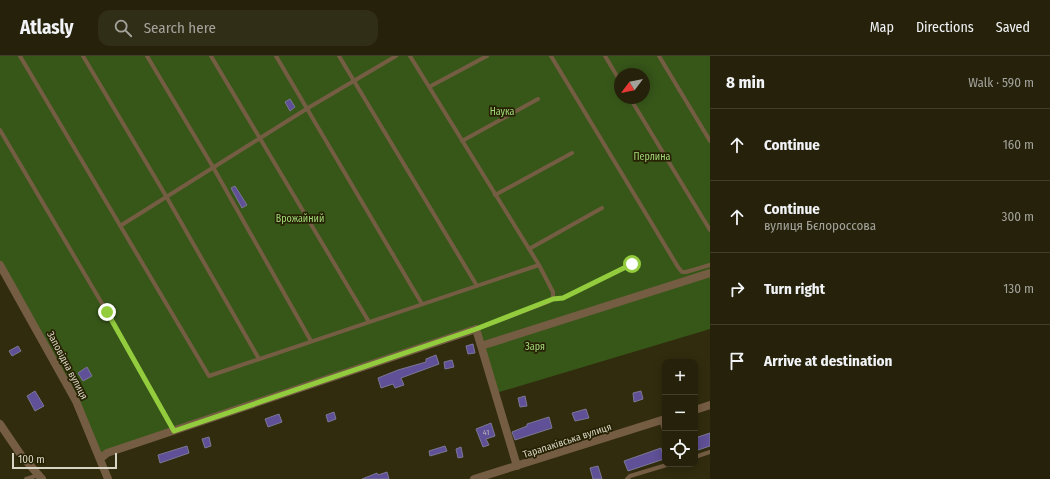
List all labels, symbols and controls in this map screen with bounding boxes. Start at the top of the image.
search box [98,10,378,46]
text: Atlasly [20,16,74,39]
icon: search [112,17,134,39]
text: Search here [144,19,216,37]
text: Map [870,19,894,36]
text: Directions [916,19,974,36]
text: Saved [996,19,1030,36]
north arrow [614,68,650,104]
text: 8 min [726,72,765,93]
text: Walk · 590 m [968,75,1034,90]
park label: Наука [490,106,514,118]
icon: ahead [726,134,748,156]
text: Continue [764,136,820,154]
text: 160 m [1003,137,1034,152]
park label: Перлина [634,151,671,163]
text: Continue [764,200,820,218]
icon: ahead [726,206,748,228]
text: 300 m [1002,209,1034,224]
park label: Врожайний [276,213,324,225]
text: вулиця Бєлороссова [764,218,876,233]
route start [623,255,641,273]
icon: right [726,278,748,300]
text: Turn right [764,280,825,298]
text: 130 m [1003,281,1034,296]
route end [98,303,116,321]
street label: Заповідна вулиця [44,329,91,402]
park label: Заря [525,341,545,353]
icon: arrive [726,350,748,372]
text: Arrive at destination [764,352,892,370]
map controls [662,359,698,467]
button: + [662,359,698,395]
button: − [662,395,698,431]
street label: Тарапаківська вулиця [521,420,613,461]
house number: 41 [483,428,489,437]
button: locate [662,431,698,467]
scale bar [12,451,117,470]
text: 100 m [18,453,45,466]

